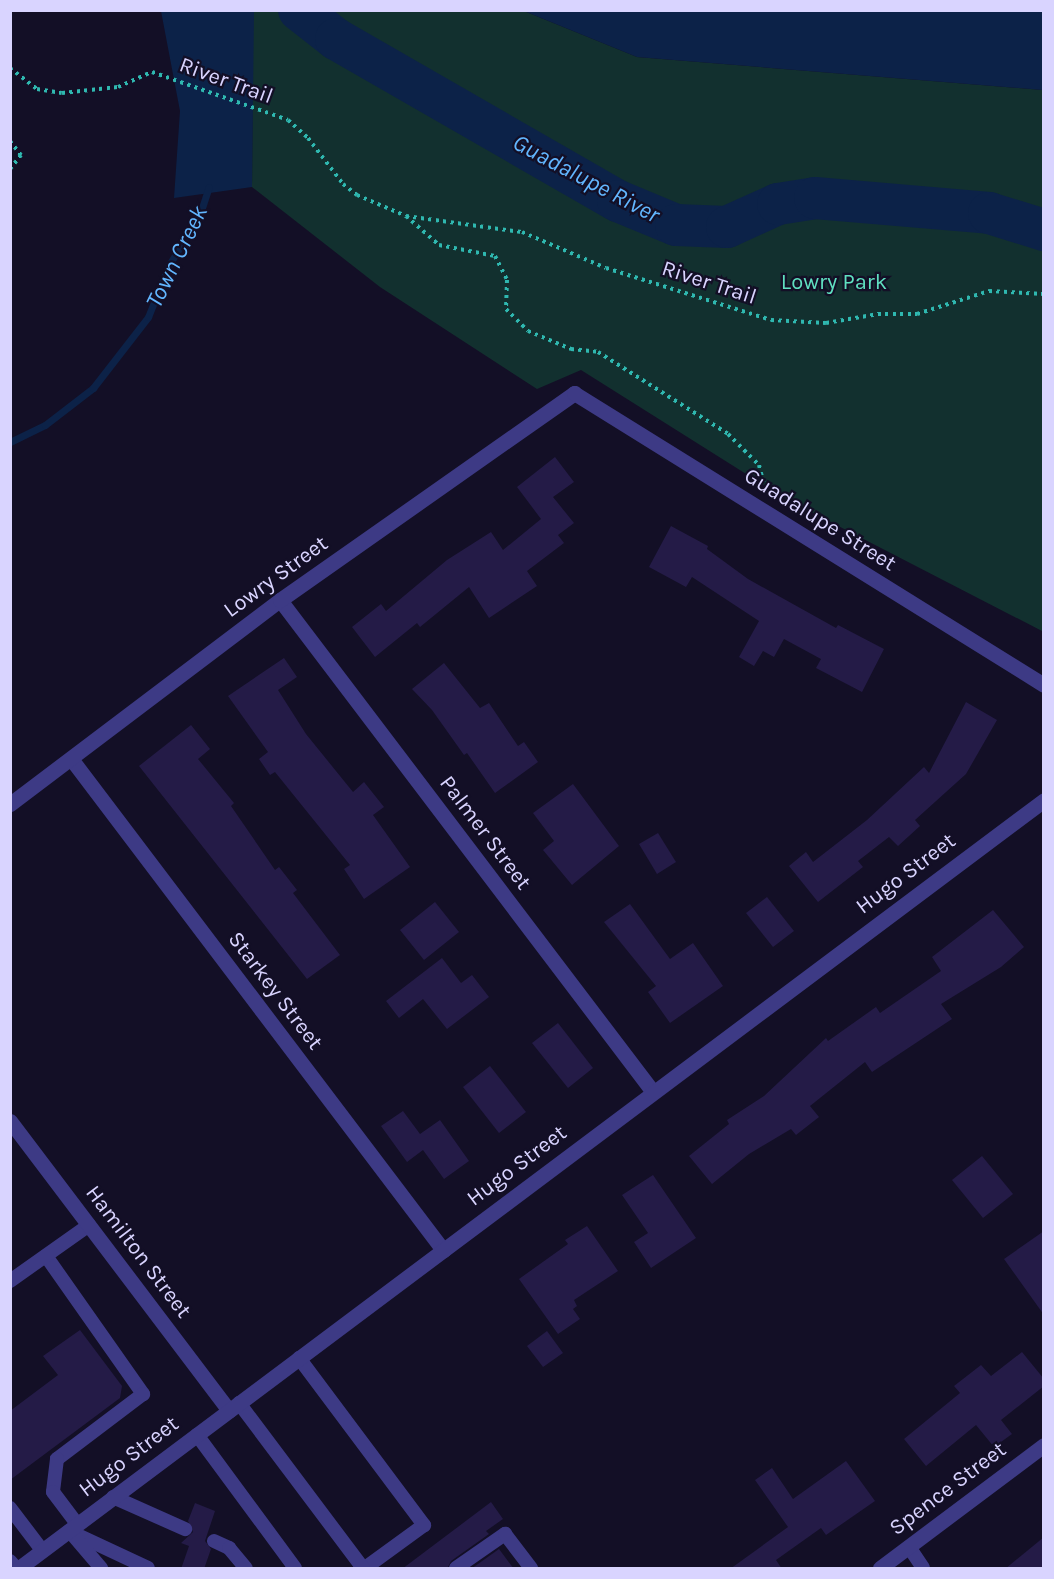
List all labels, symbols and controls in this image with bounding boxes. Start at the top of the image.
street label: River Trail [176,52,276,110]
water label: Guadalupe River [508,128,664,230]
water label: Town Creek [140,201,214,313]
street label: River Trail [658,255,760,311]
park label: Lowry Park [781,270,887,296]
street label: Guadalupe Street [739,463,901,577]
street label: Lowry Street [219,530,333,624]
street label: Palmer Street [434,771,536,895]
street label: Hugo Street [851,828,961,920]
street label: Starkey Street [222,927,328,1055]
street label: Hugo Street [462,1120,572,1212]
street label: Hamilton Street [80,1180,196,1324]
street label: Hugo Street [74,1411,184,1503]
street label: Spence Street [885,1437,1011,1541]

